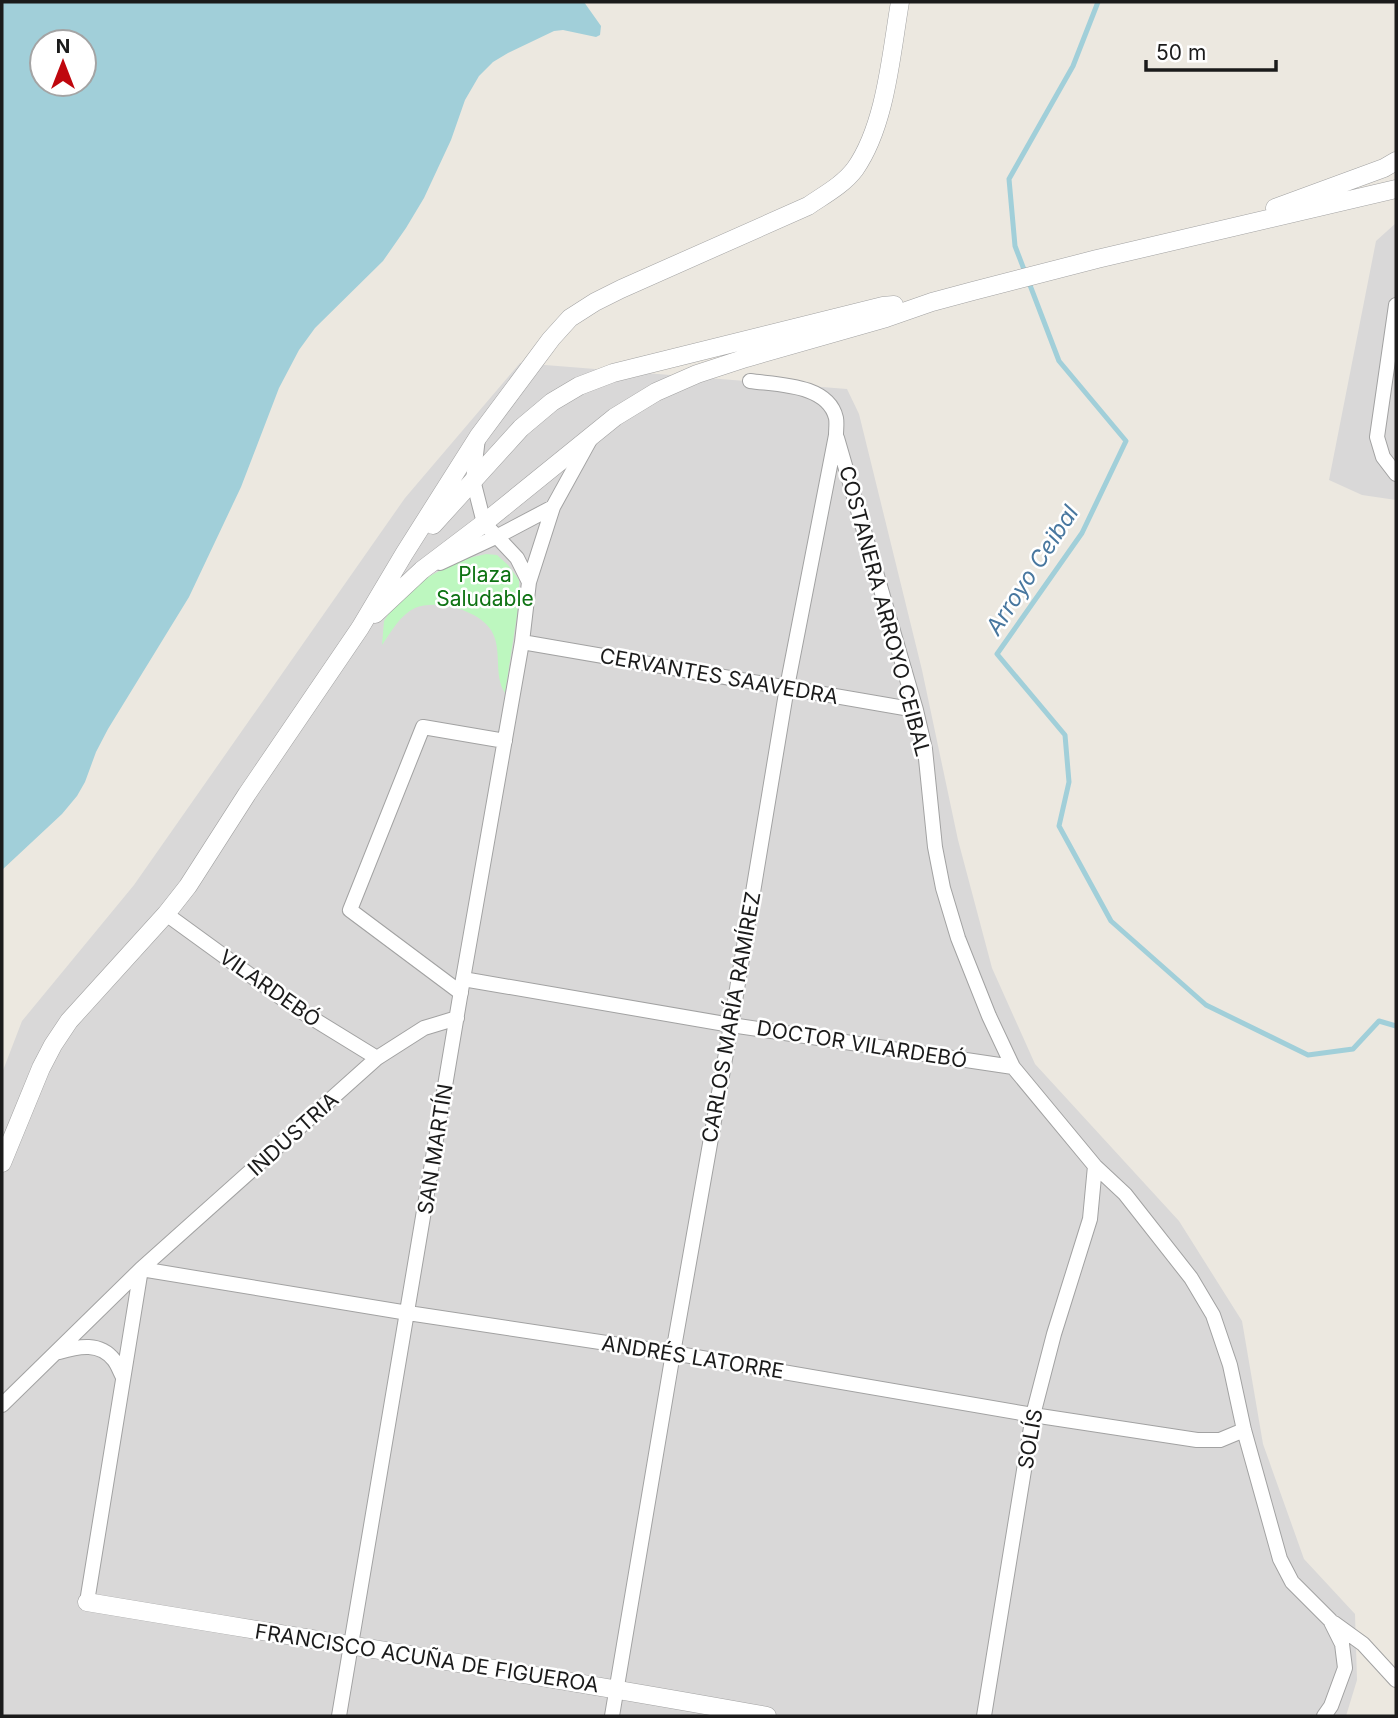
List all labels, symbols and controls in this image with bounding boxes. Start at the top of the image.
north arrow [28,28,98,98]
scale bar [1146,28,1276,72]
text: N [56,35,70,58]
text: 50 m [1156,40,1206,65]
street label: COSTANERA ARROYO CEIBAL [834,463,936,759]
water label: Arroyo Ceibal [979,500,1084,641]
park label: Plaza Saludable [436,562,534,611]
street label: CERVANTES SAAVEDRA [598,643,840,709]
street label: CARLOS MARÍA RAMÍREZ [696,889,765,1145]
street label: VILARDEBÓ [215,943,326,1032]
street label: DOCTOR VILARDEBÓ [755,1014,969,1073]
street label: SAN MARTÍN [411,1082,458,1216]
street label: INDUSTRIA [243,1087,343,1181]
street label: ANDRÉS LATORRE [600,1329,786,1384]
street label: SOLÍS [1011,1407,1048,1471]
street label: FRANCISCO ACUÑA DE FIGUEROA [253,1617,601,1698]

